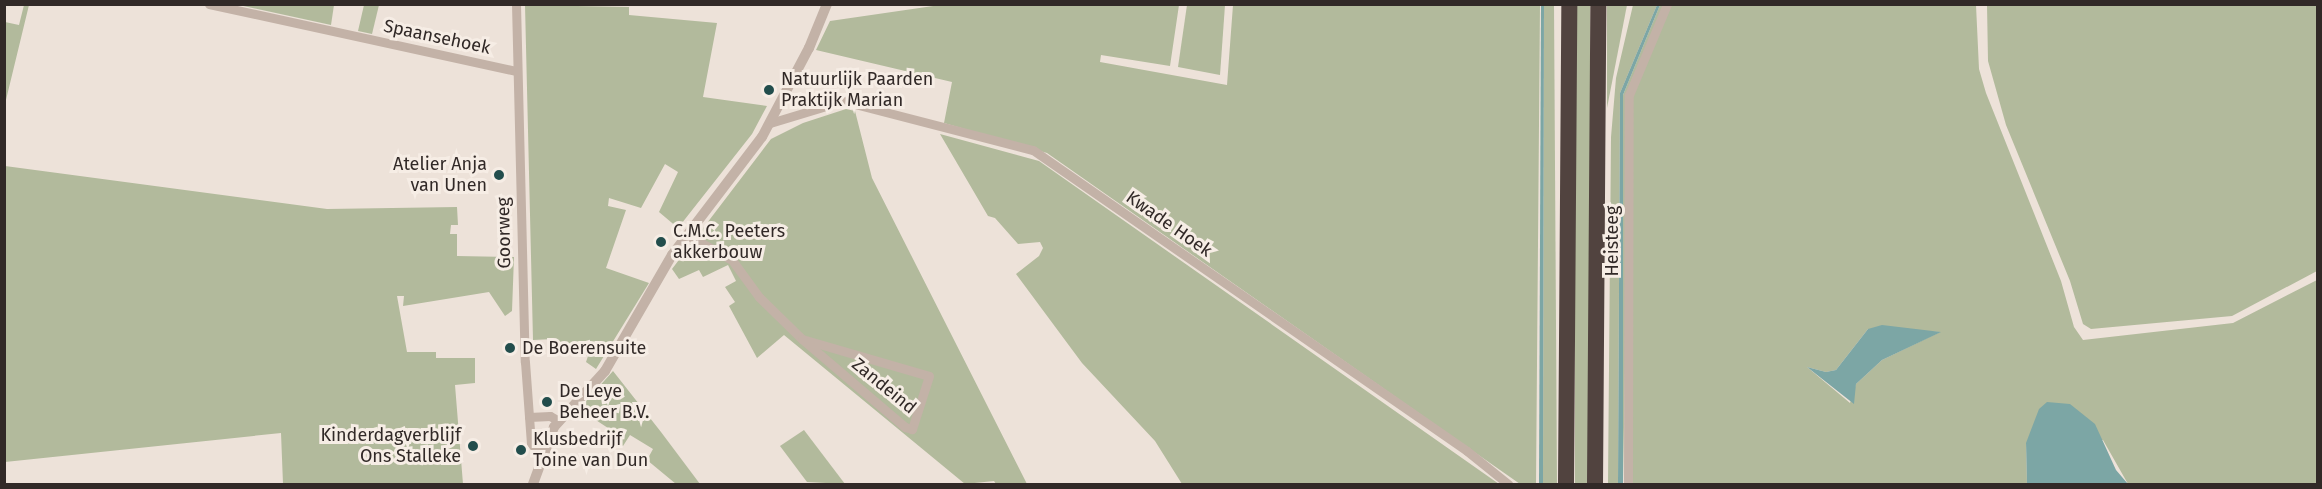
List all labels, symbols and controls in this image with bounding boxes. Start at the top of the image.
street label: Spaansehoek [382,15,492,59]
place label: Natuurlijk Paarden Praktijk Marian [781,69,933,112]
marker: Natuurlijk Paarden Praktijk Marian [762,83,776,97]
place label: Atelier Anja van Unen [393,154,487,196]
marker: Atelier Anja van Unen [492,168,506,182]
street label: Kwade Hoek [1122,186,1216,262]
street label: Goorweg [493,197,515,269]
street label: Heisteeg [1601,206,1623,276]
place label: C.M.C. Peeters akkerbouw [673,221,785,264]
marker: C.M.C. Peeters akkerbouw [654,235,668,249]
place label: De Boerensuite [522,337,646,359]
marker: De Boerensuite [503,341,517,355]
street label: Zandeind [848,354,920,418]
place label: De Leye Beheer B.V. [559,381,649,424]
marker: De Leye Beheer B.V. [540,395,554,409]
place label: Kinderdagverblijf Ons Stalleke [320,425,461,468]
place label: Klusbedrijf Toine van Dun [533,429,648,472]
marker: Kinderdagverblijf Ons Stalleke [466,439,480,453]
marker: Klusbedrijf Toine van Dun [514,443,528,457]

